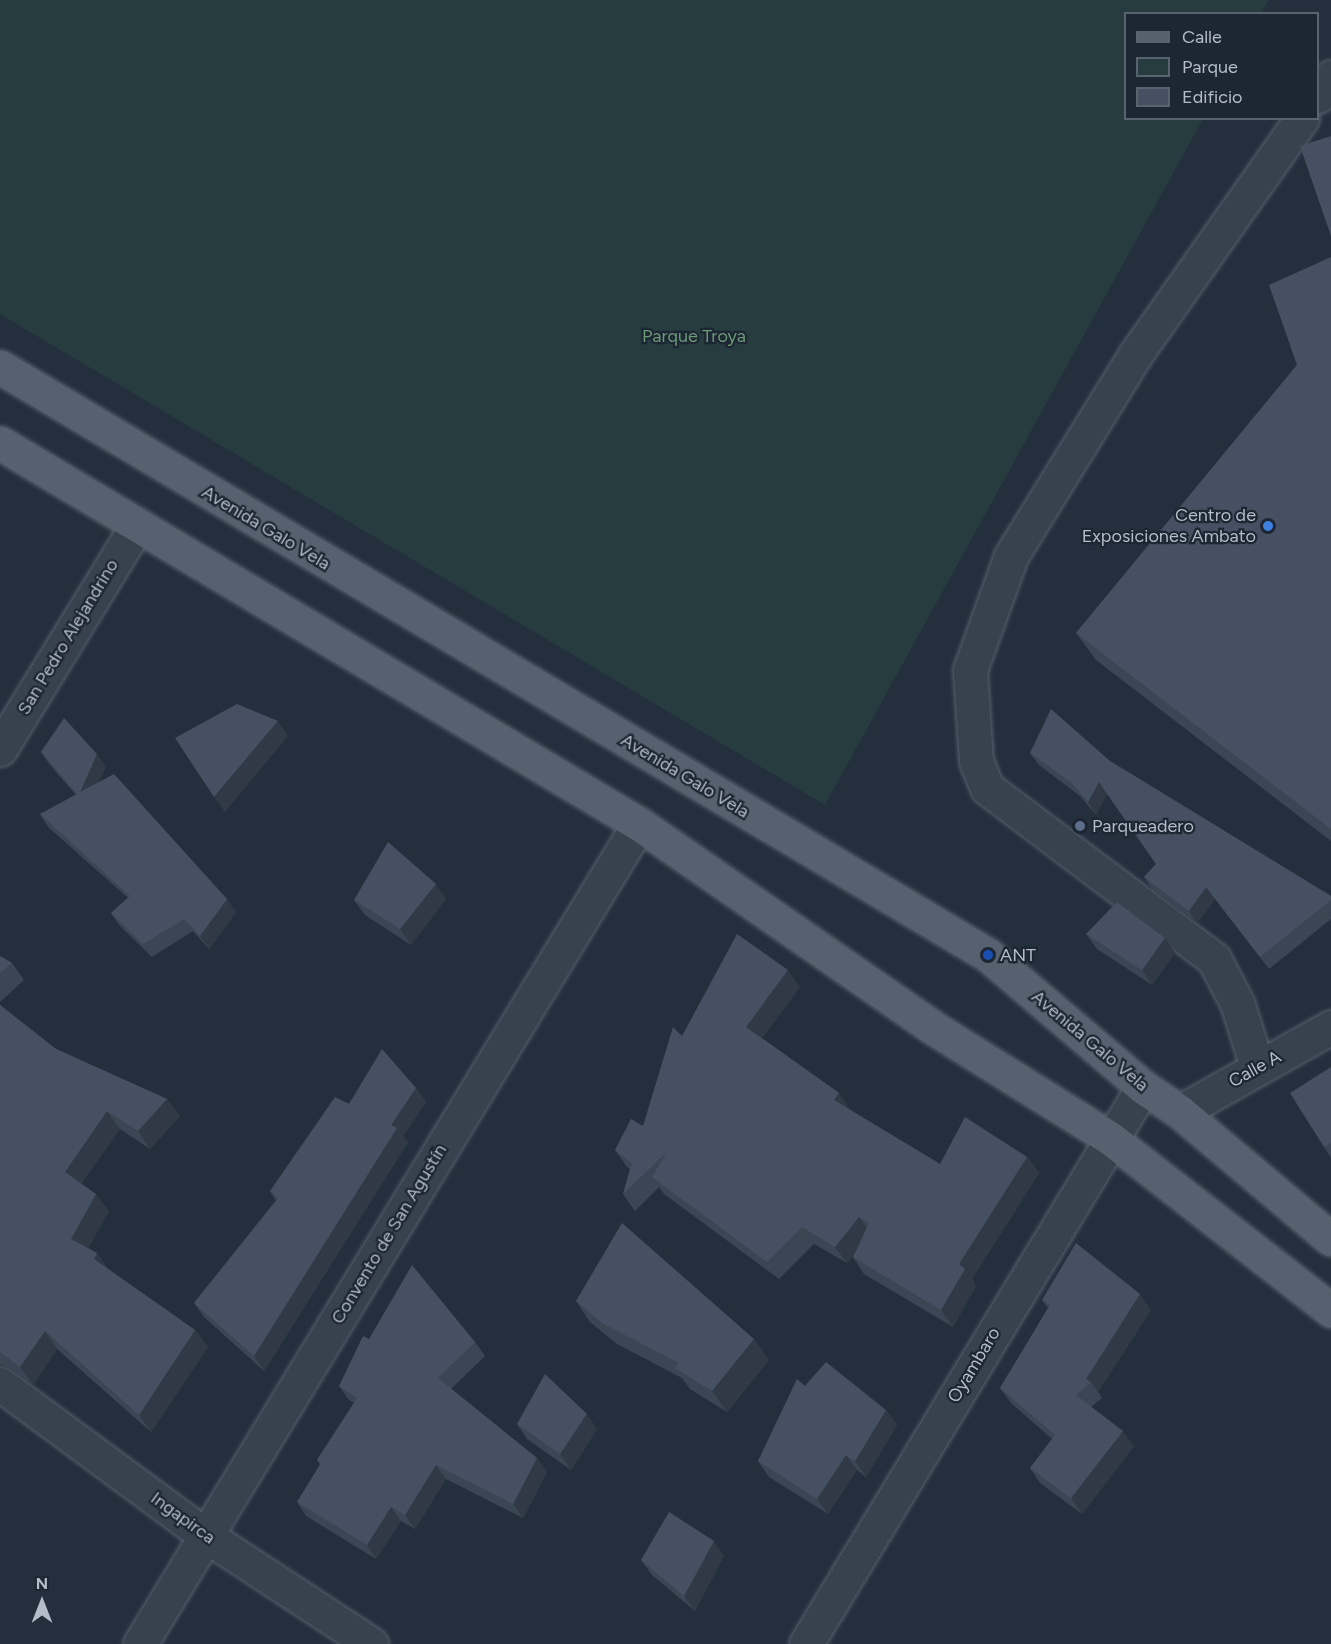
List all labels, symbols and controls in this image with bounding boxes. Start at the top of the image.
legend [1124,12,1319,120]
text: Calle [1182,26,1222,48]
text: Parque [1182,56,1238,78]
text: Edificio [1182,86,1243,108]
park label: Parque Troya [642,325,746,347]
street label: Avenida Galo Vela [198,481,334,575]
place label: Centro de Exposiciones Ambato [1082,505,1256,548]
marker: Centro de Exposiciones Ambato [1261,519,1275,533]
street label: San Pedro Alejandrino [13,555,123,719]
street label: Avenida Galo Vela [617,729,753,823]
place label: Parqueadero [1092,815,1194,837]
marker: Parqueadero [1073,819,1087,833]
place label: ANT [1000,944,1036,966]
marker: ANT [981,948,995,962]
street label: Avenida Galo Vela [1027,986,1153,1096]
street label: Calle A [1225,1046,1285,1092]
street label: Convento de San Agustín [327,1140,451,1328]
street label: Oyambaro [943,1323,1005,1407]
street label: Ingapirca [147,1487,219,1549]
north arrow [12,1572,72,1632]
text: N [36,1574,48,1593]

